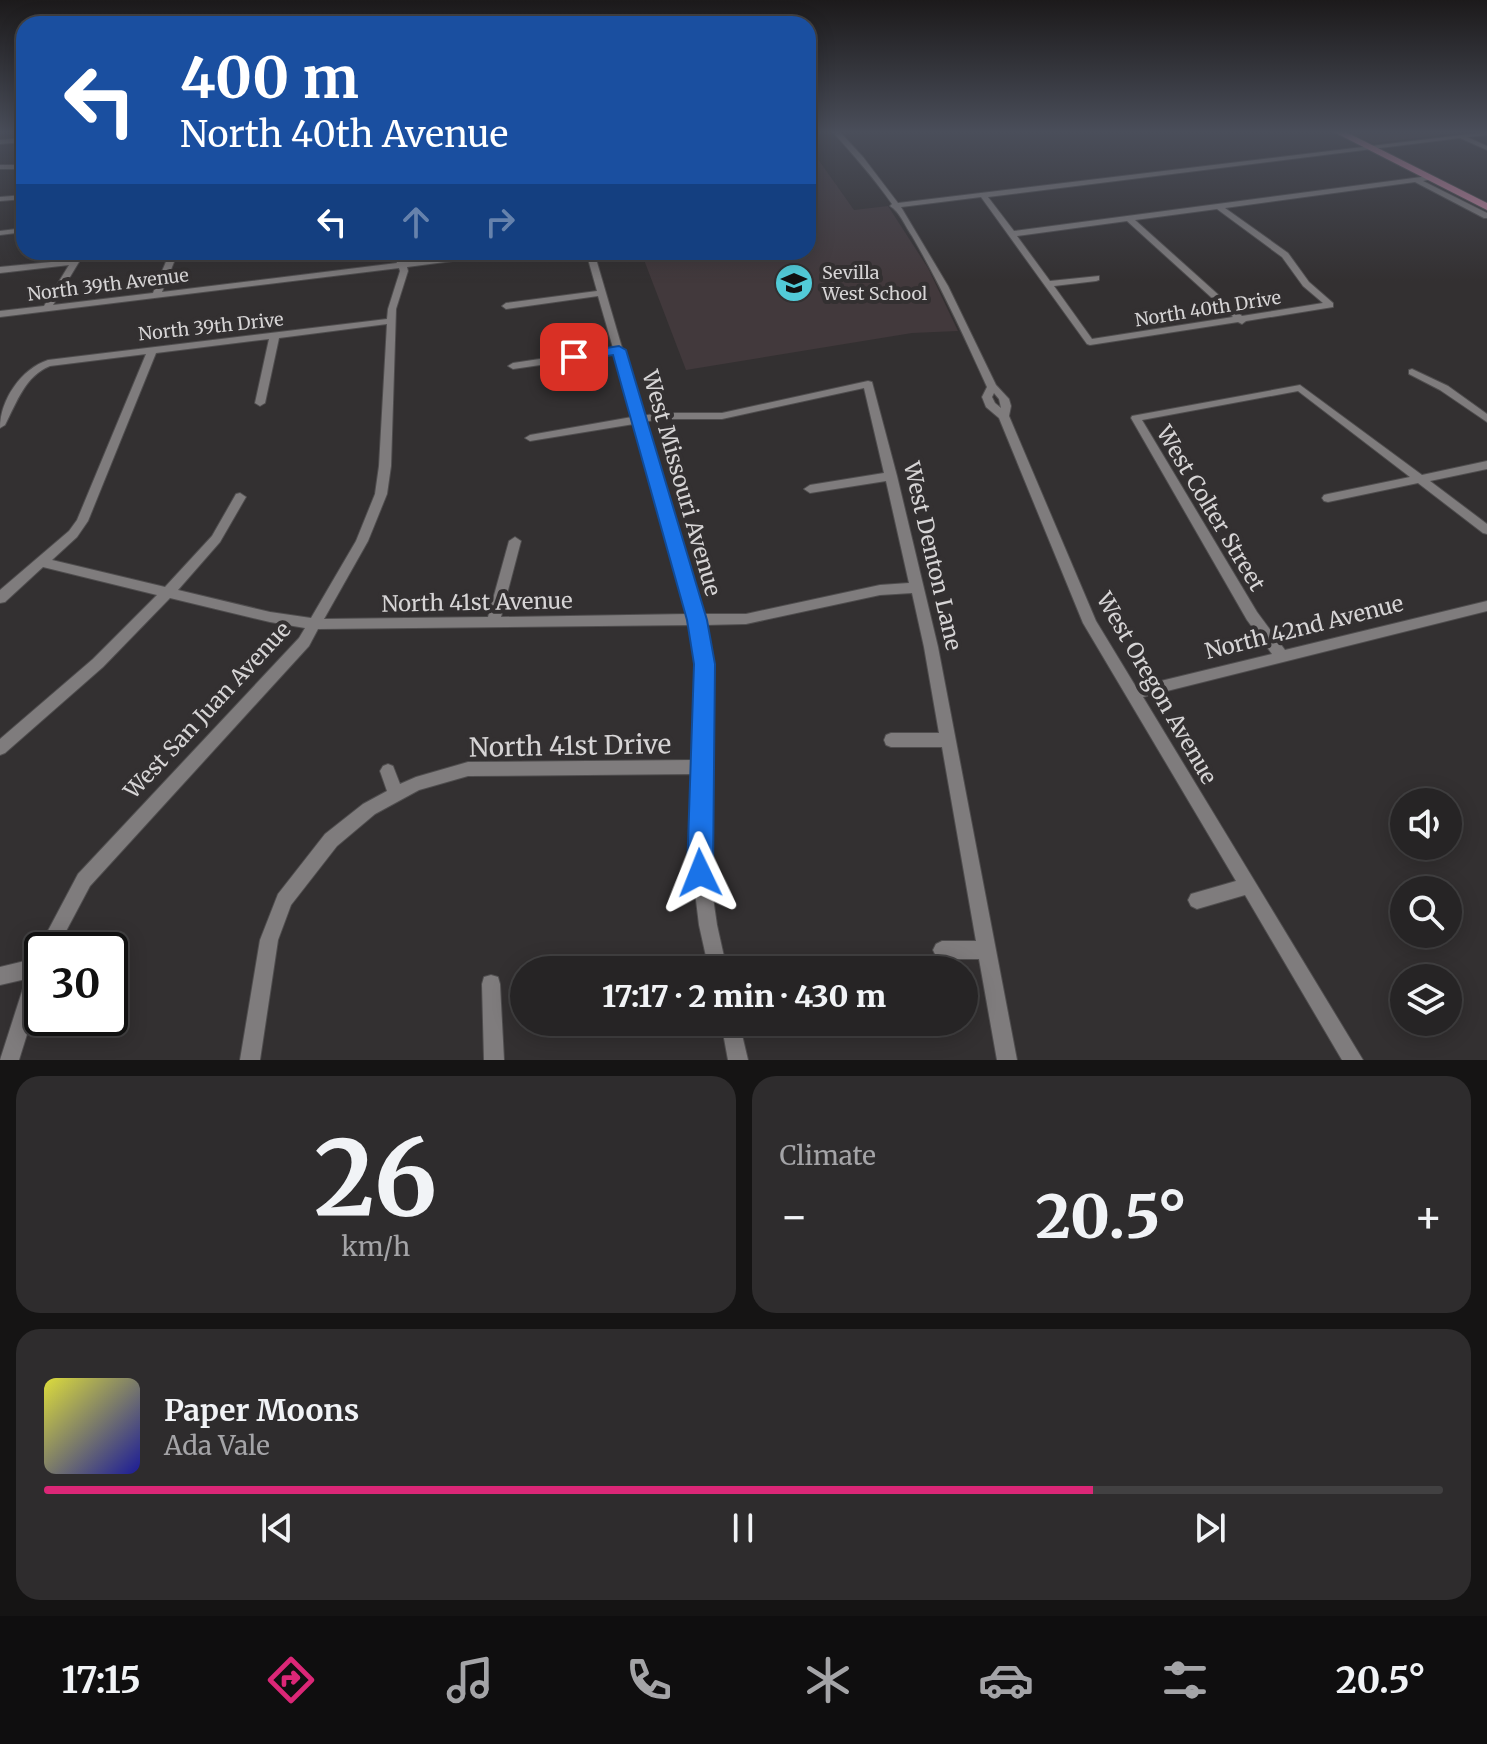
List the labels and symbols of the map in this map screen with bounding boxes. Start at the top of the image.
place label: Sevilla West School [821,261,928,305]
school or university icon: Sevilla West School [773,262,815,304]
street label: North 39th Avenue [26,263,190,306]
street label: North 40th Drive [1133,286,1283,331]
street label: North 39th Drive [137,307,285,346]
pin [540,323,608,391]
street label: West Missouri Avenue [636,366,728,599]
street label: West Colter Street [1150,419,1272,596]
street label: West Denton Lane [897,458,968,653]
street label: North 41st Avenue [381,586,573,618]
street label: West Oregon Avenue [1090,586,1223,789]
street label: North 42nd Avenue [1202,589,1406,665]
street label: West San Juan Avenue [117,616,296,805]
street label: North 41st Drive [469,727,671,764]
position arrow [658,831,742,915]
speed limit sign: 30 [24,932,128,1036]

